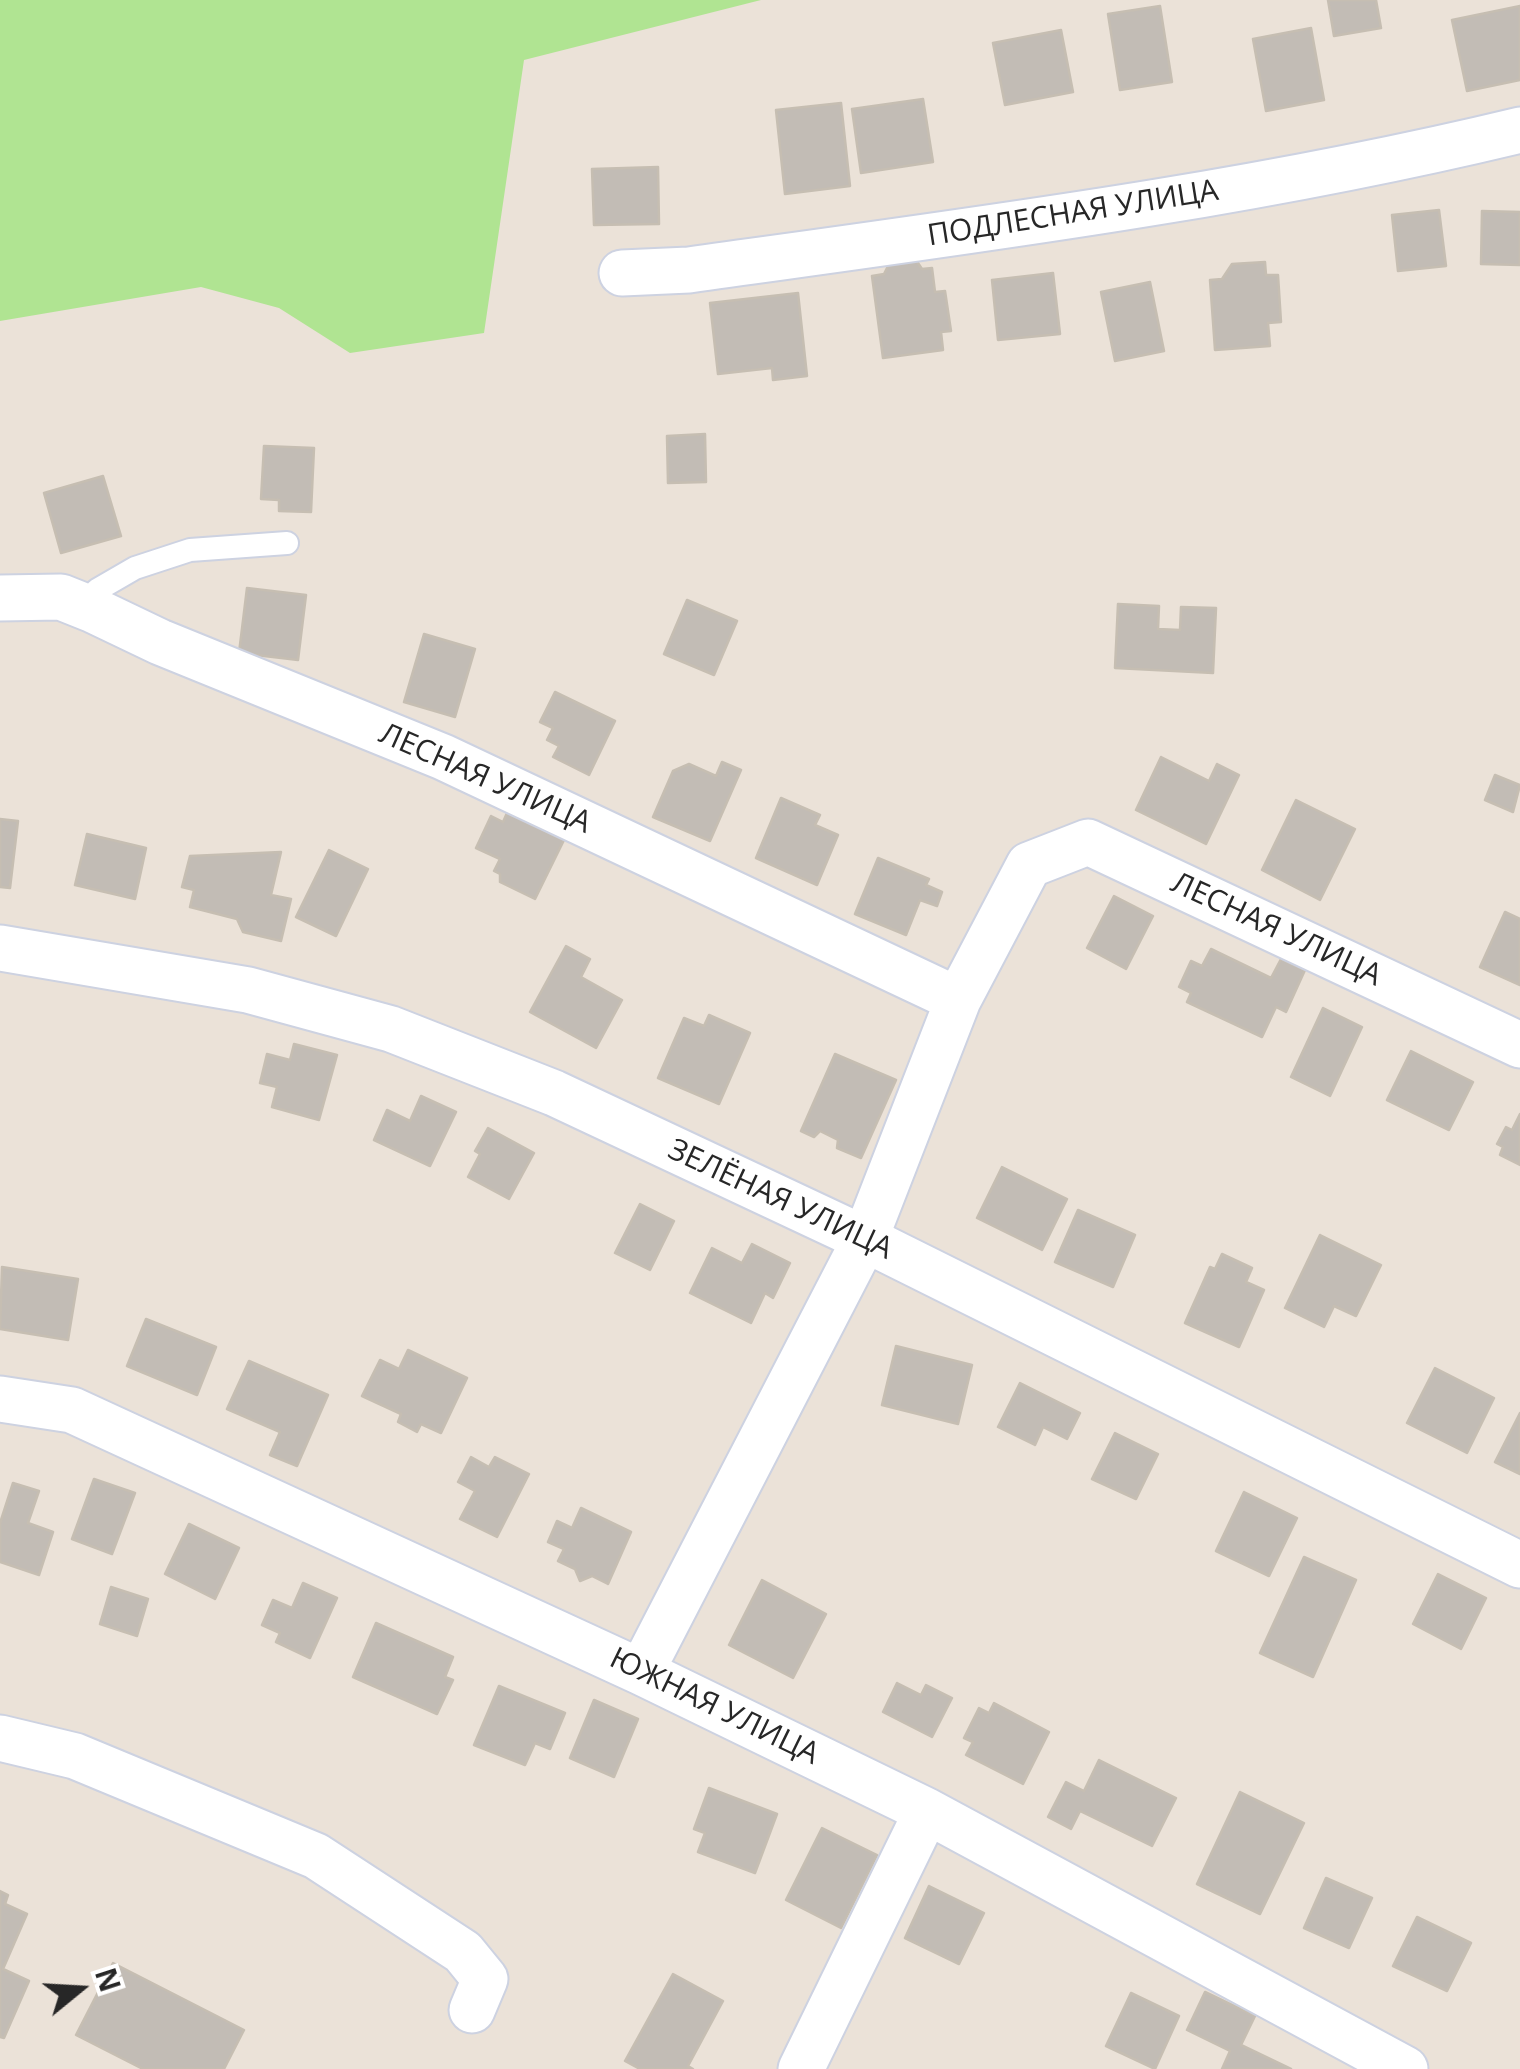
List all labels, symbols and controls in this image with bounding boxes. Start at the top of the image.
street label: ПОДЛЕСНАЯ УЛИЦА [925,173,1221,255]
street label: ЛЕСНАЯ УЛИЦА [374,716,596,842]
street label: ЛЕСНАЯ УЛИЦА [1165,866,1387,994]
street label: ЗЕЛЁНАЯ УЛИЦА [662,1132,898,1268]
street label: ЮЖНАЯ УЛИЦА [604,1641,824,1773]
north arrow [30,1939,130,2039]
text: N [87,1963,130,1996]

